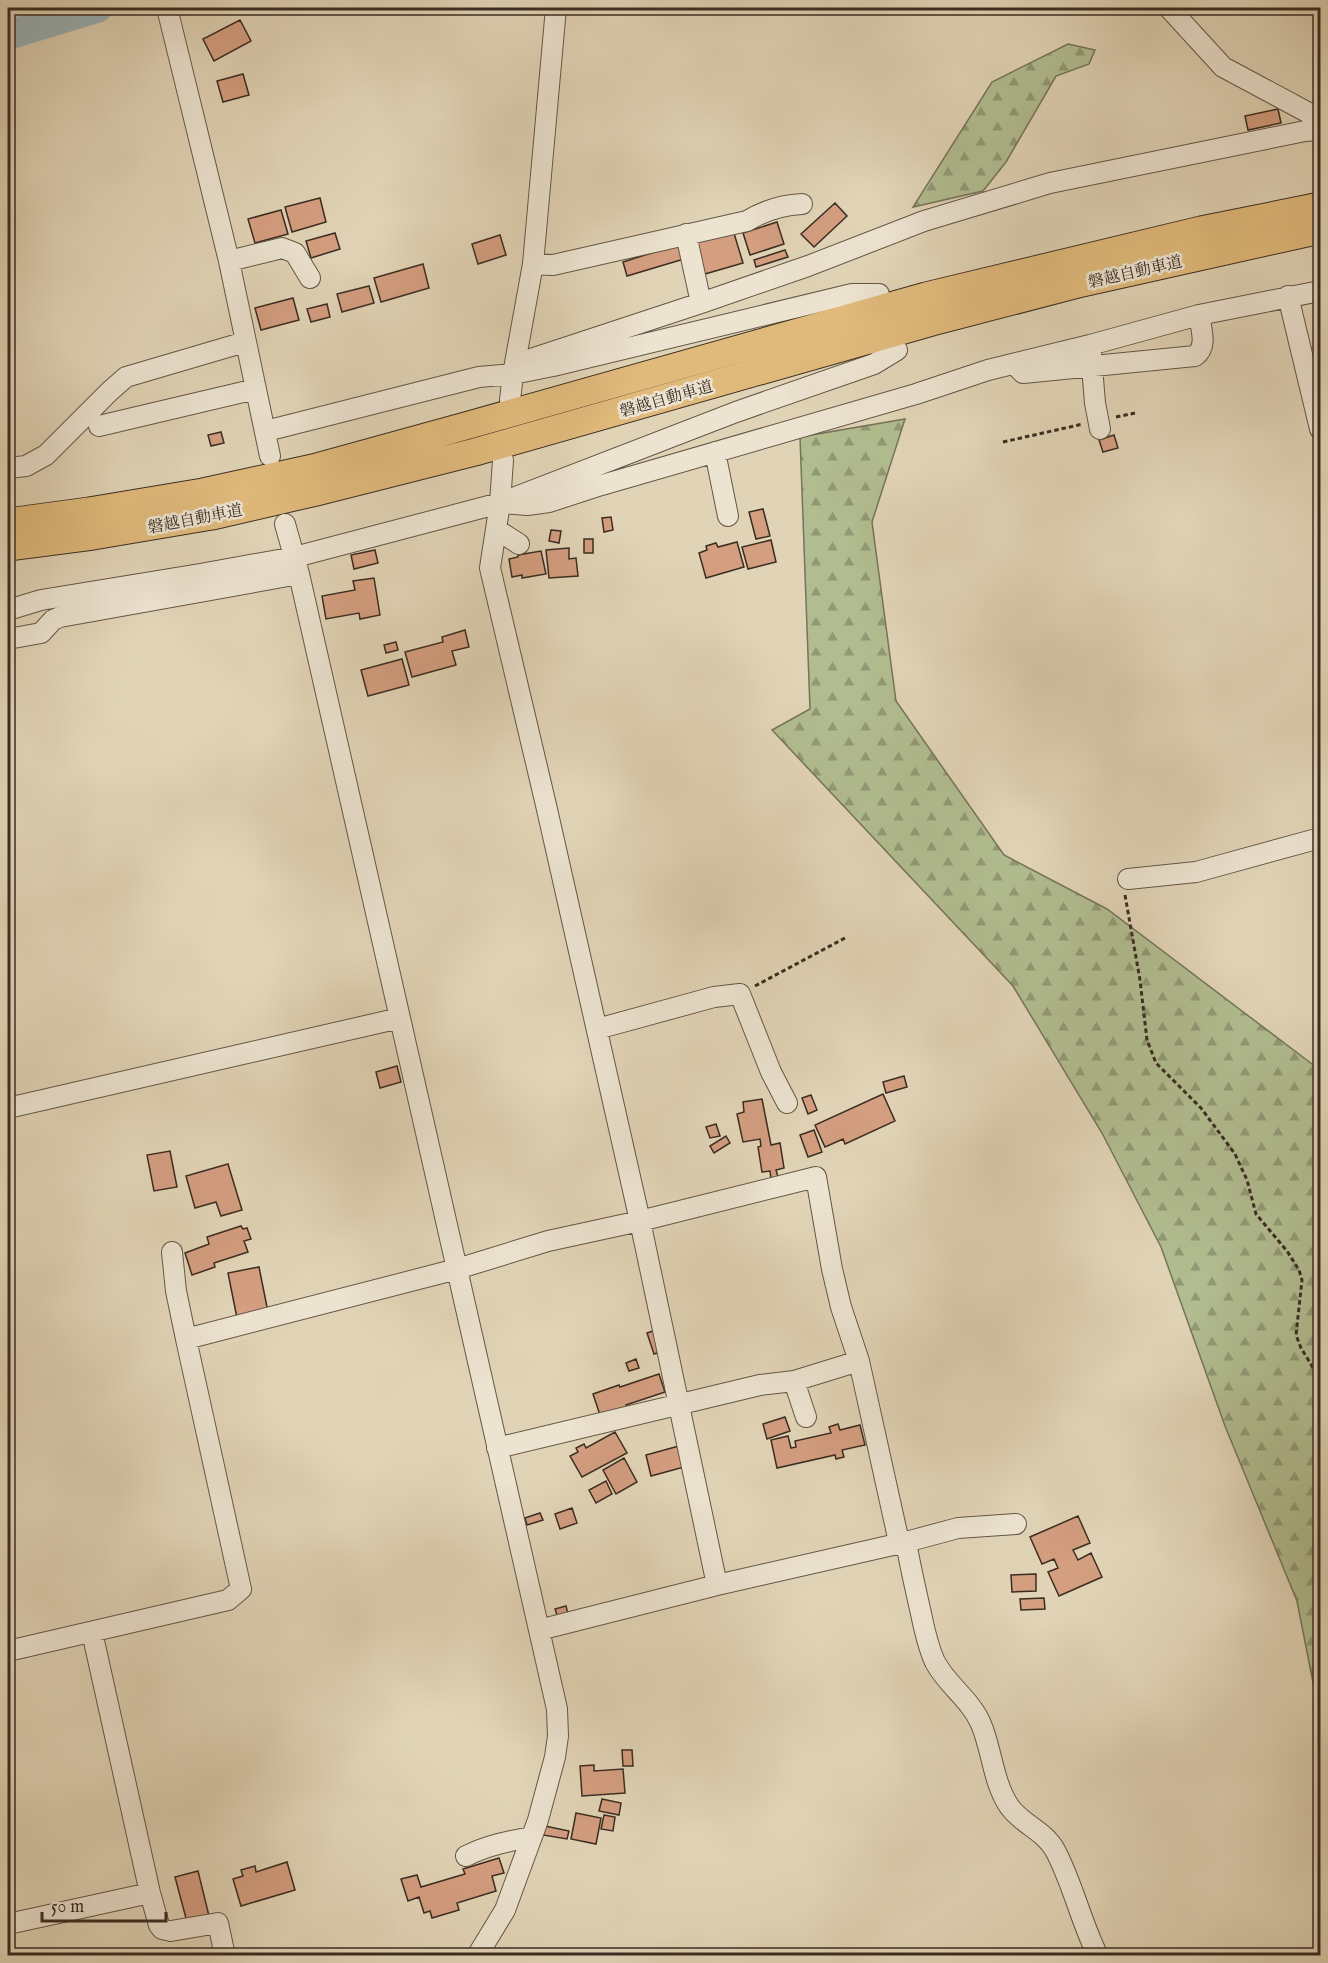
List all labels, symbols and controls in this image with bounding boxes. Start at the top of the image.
street label: 磐越自動車道 [1086,252,1184,293]
street label: 磐越自動車道 [618,377,715,423]
street label: 磐越自動車道 [146,501,244,539]
scale bar [42,1885,166,1923]
text: 50 m [51,1896,84,1919]

